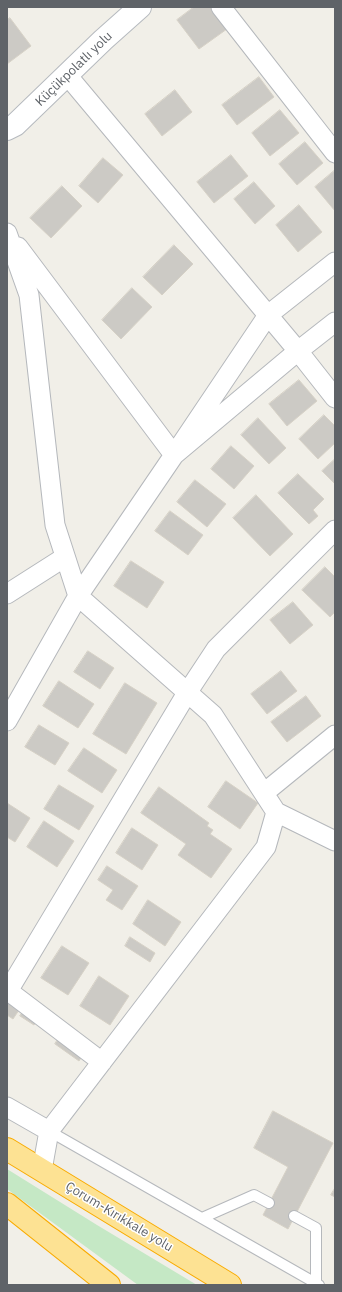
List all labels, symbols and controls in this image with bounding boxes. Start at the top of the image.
street label: Küçükpolatlı yolu [32,28,116,110]
street label: Çorum-Kırıkkale yolu [63,1179,175,1255]

